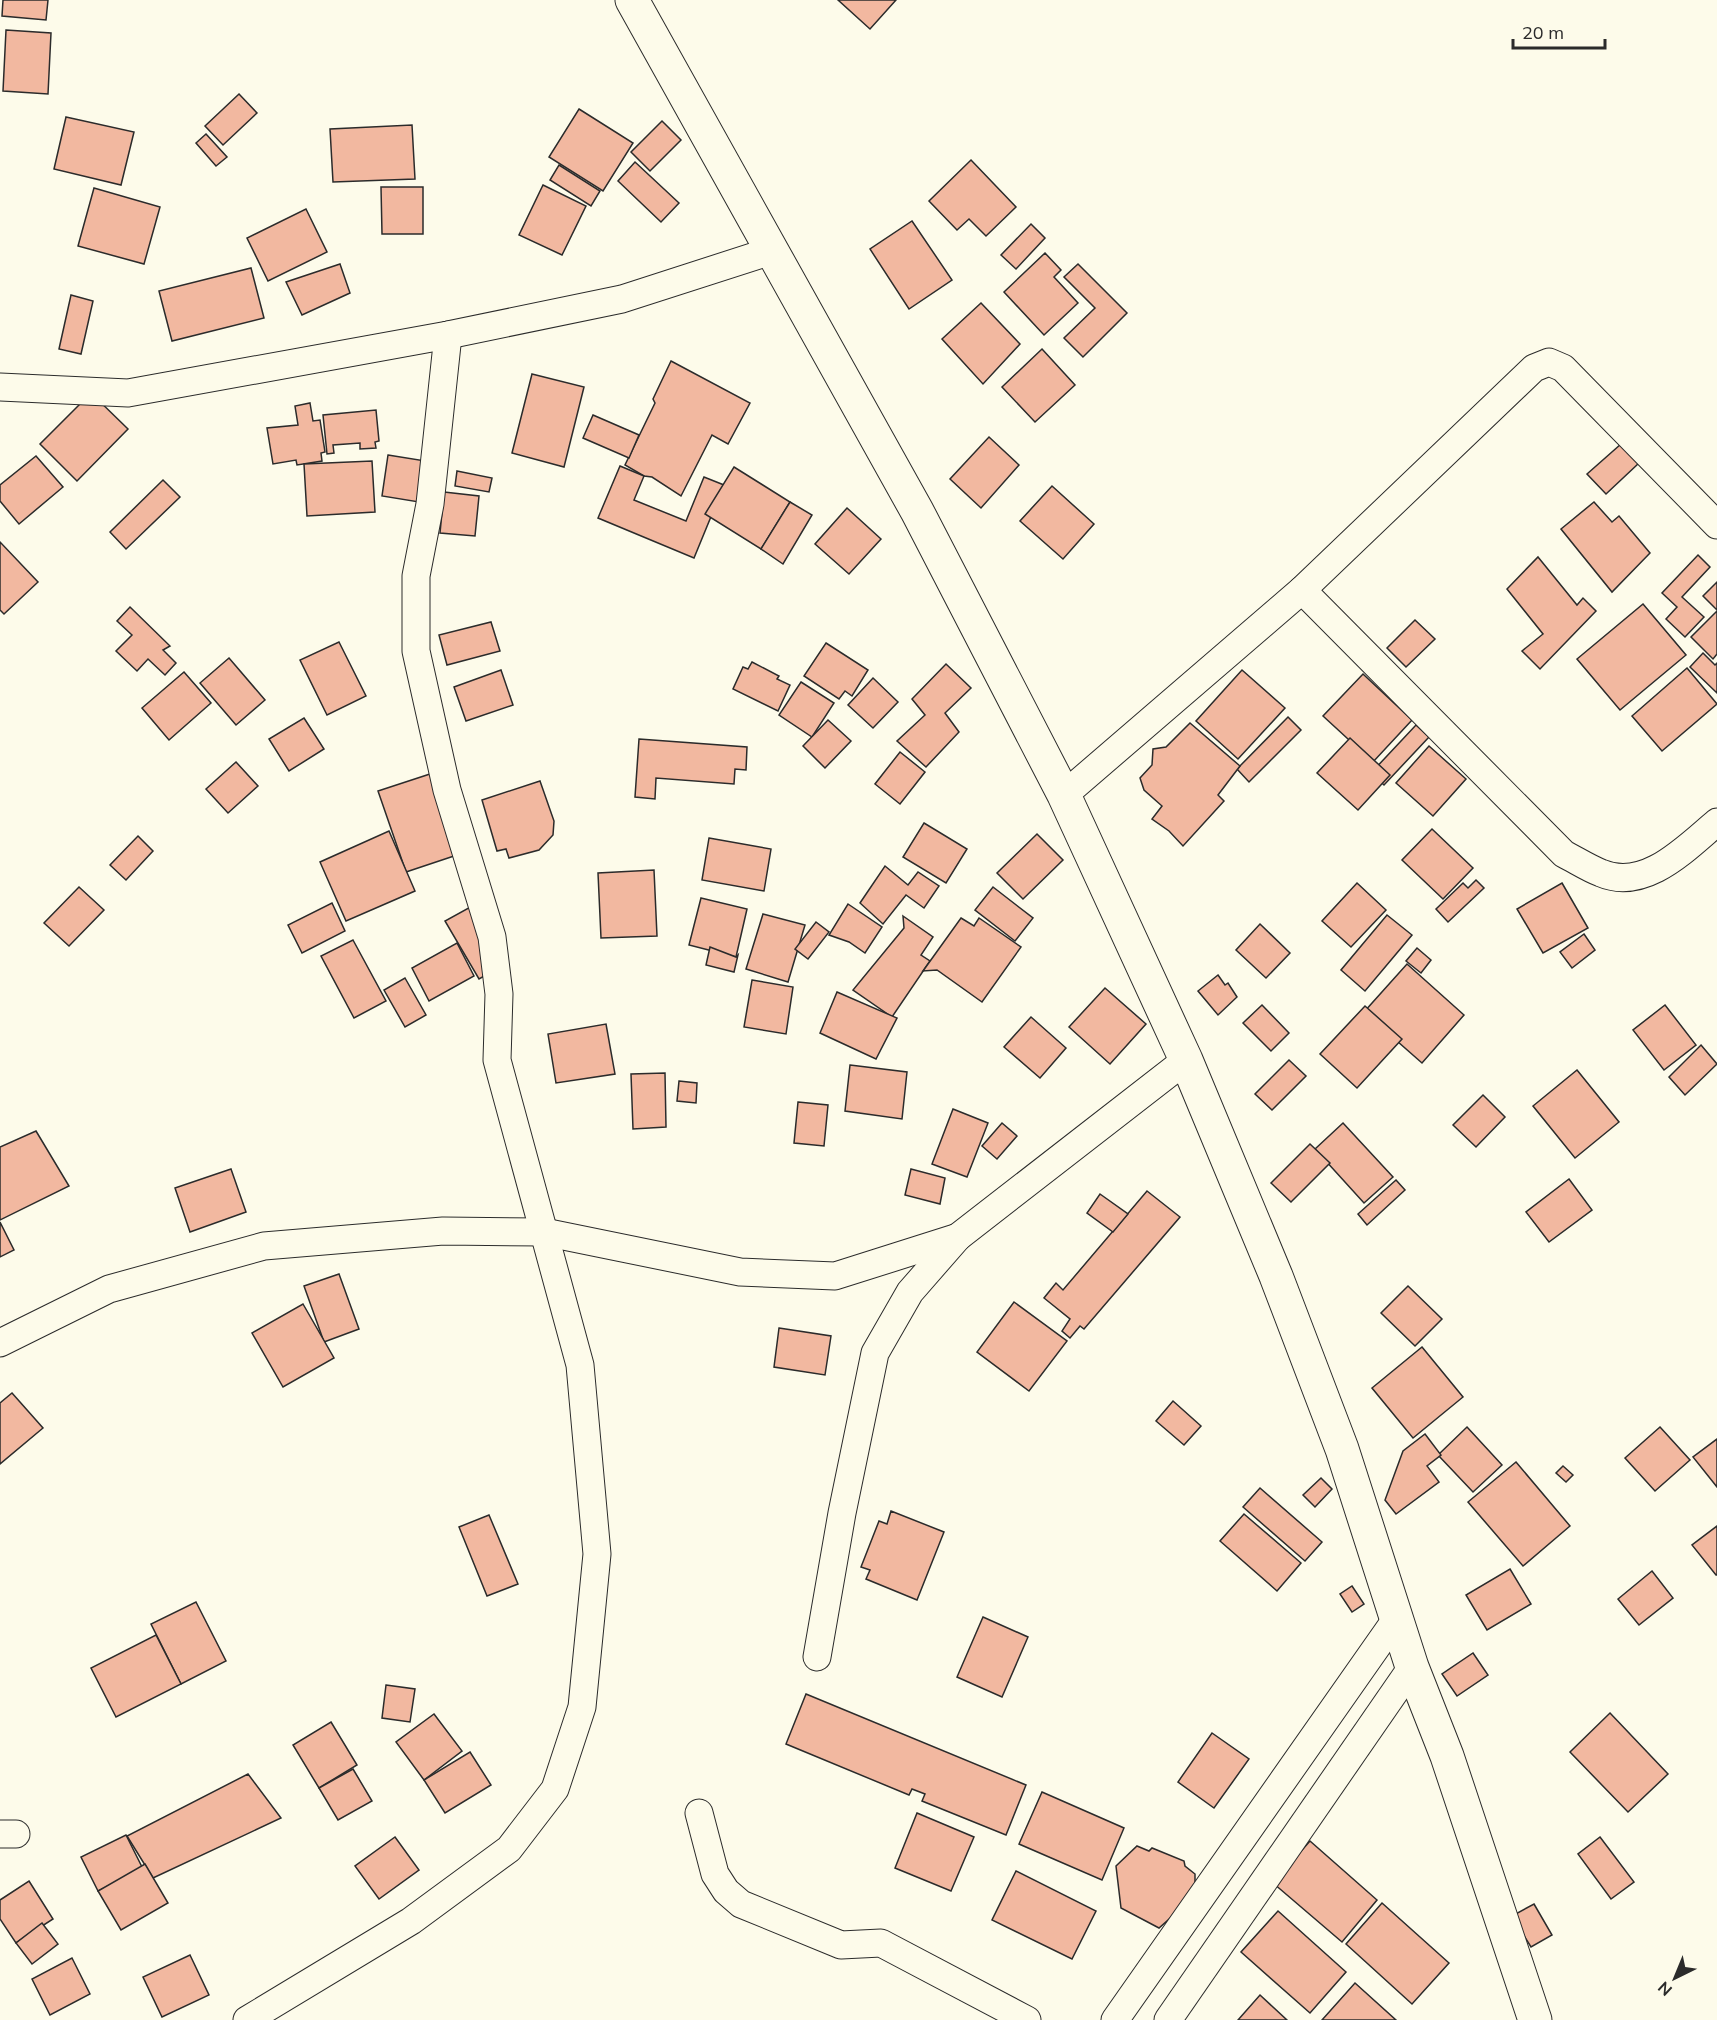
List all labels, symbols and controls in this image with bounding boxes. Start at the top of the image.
scale bar [1513,12,1604,50]
text: 20 m [1522,21,1564,44]
north arrow [1645,1948,1705,2008]
text: N [1654,1978,1676,2000]

